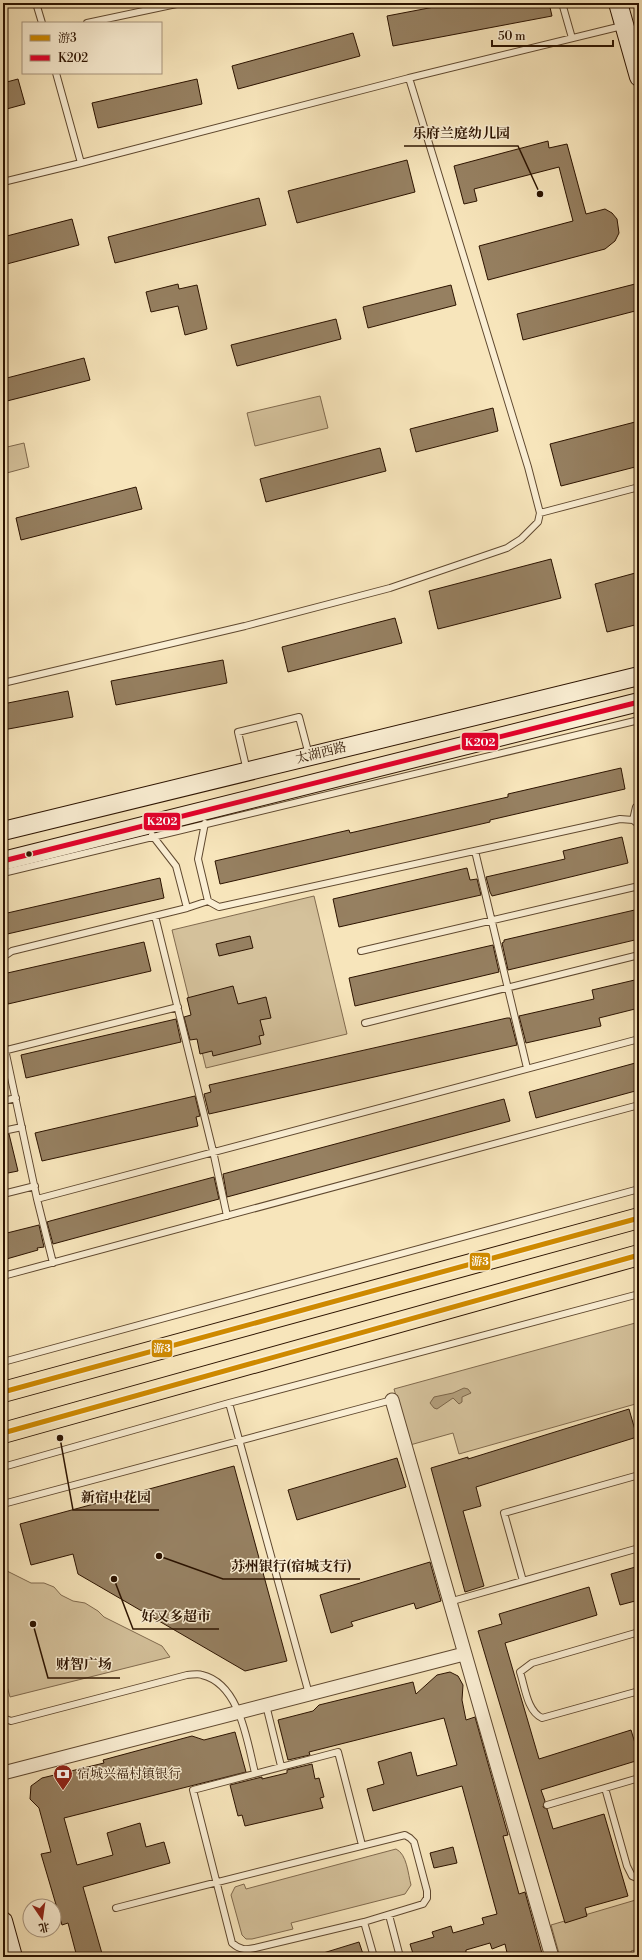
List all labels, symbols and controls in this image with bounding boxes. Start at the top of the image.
legend [22,22,162,74]
scale bar [492,22,613,48]
text: 50 m [498,29,526,44]
text: 游3 [58,31,77,46]
text: K202 [58,51,88,66]
callout: 乐府兰庭幼儿园 [404,120,518,146]
text: 乐府兰庭幼儿园 [412,125,510,143]
line badge: K202 [461,732,499,751]
text: K202 [465,736,495,750]
street label: 太湖西路 [294,739,348,767]
line badge: K202 [143,812,181,831]
text: K202 [147,815,177,829]
unlabelled marker [24,849,34,859]
line badge: 游3 [469,1252,491,1271]
text: 游3 [471,1255,489,1269]
line badge: 游3 [151,1339,173,1358]
text: 游3 [153,1342,171,1356]
callout: 新宿中花园 [73,1484,159,1510]
text: 新宿中花园 [81,1489,151,1507]
callout: 苏州银行(宿城支行) [223,1553,360,1579]
text: 苏州银行(宿城支行) [231,1558,351,1576]
callout: 好又多超市 [133,1603,219,1629]
text: 好又多超市 [141,1608,211,1626]
callout: 财智广场 [48,1652,120,1678]
text: 财智广场 [56,1656,112,1674]
bank icon: 宿城兴福村镇银行 [52,1763,74,1791]
place label: 宿城兴福村镇银行 [77,1766,181,1782]
north arrow [22,1898,62,1938]
text: 北 [37,1919,51,1935]

